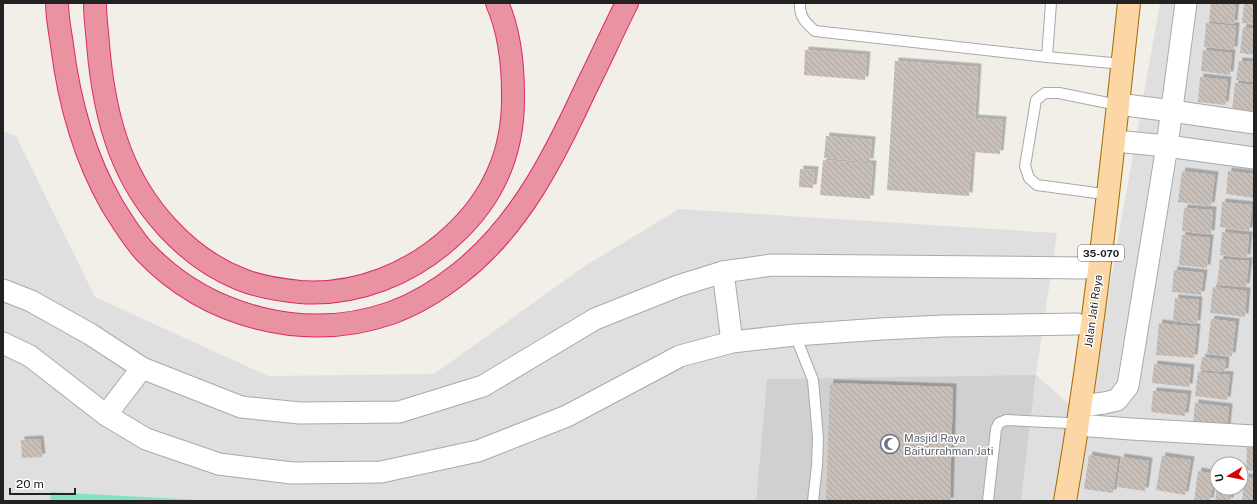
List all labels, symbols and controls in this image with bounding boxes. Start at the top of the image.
road number: 35-070 [1078,245,1124,261]
street label: Jalan Jati Raya [1082,274,1104,348]
place label: Masjid Raya Baiturrahman Jati [904,432,993,457]
mosque icon: Masjid Raya Baiturrahman Jati [879,433,901,455]
north arrow [1209,456,1249,496]
scale bar [10,470,75,496]
text: U [1213,473,1226,483]
text: 20 m [16,477,44,491]

